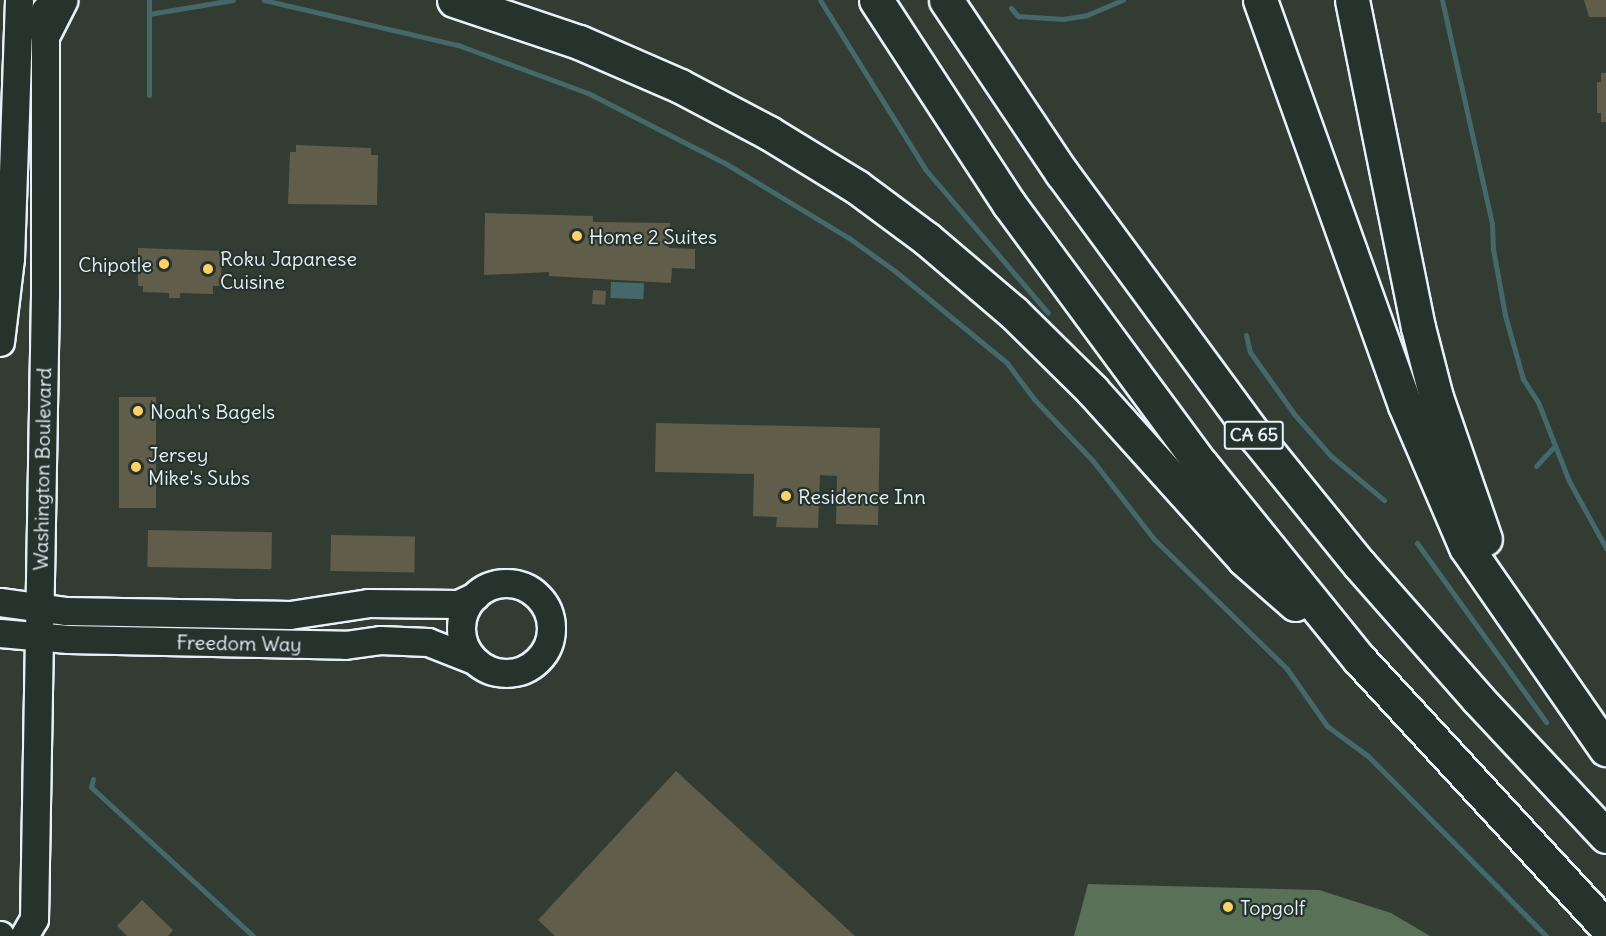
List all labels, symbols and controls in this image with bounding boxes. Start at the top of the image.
place label: Home 2 Suites [589,224,717,248]
marker: Home 2 Suites [570,229,584,243]
place label: Roku Japanese Cuisine [220,246,357,293]
place label: Chipotle [78,252,152,276]
marker: Chipotle [157,257,171,271]
marker: Roku Japanese Cuisine [201,262,215,276]
street label: Washington Boulevard [28,367,56,571]
place label: Noah's Bagels [150,399,275,423]
marker: Noah's Bagels [131,404,145,418]
road number: CA 65 [1222,420,1286,450]
place label: Jersey Mike's Subs [148,443,250,490]
marker: Jersey Mike's Subs [129,460,143,474]
place label: Residence Inn [798,484,926,508]
marker: Residence Inn [779,489,793,503]
street label: Freedom Way [176,630,302,656]
place label: Topgolf [1240,895,1305,919]
marker: Topgolf [1221,900,1235,914]

